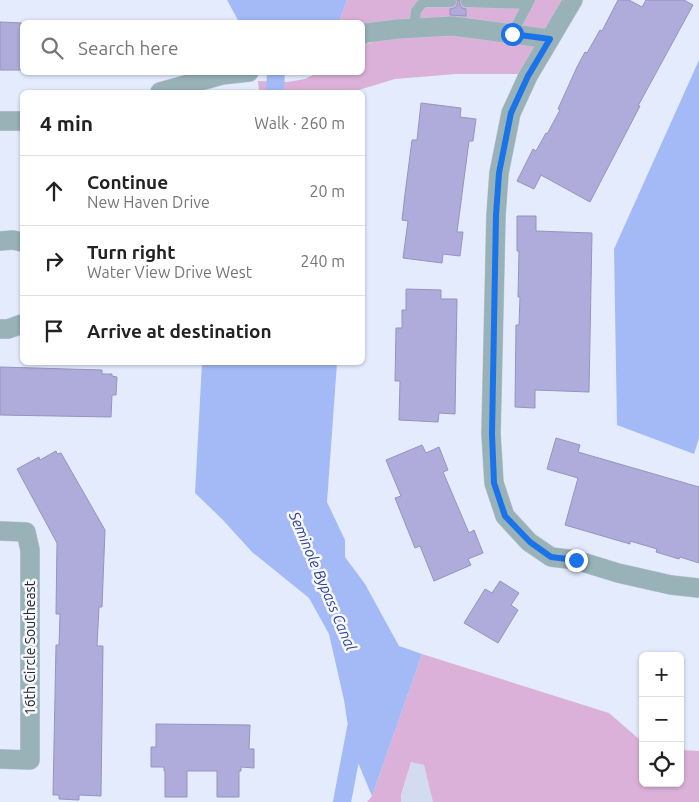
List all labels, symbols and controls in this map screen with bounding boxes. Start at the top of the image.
search box [20,20,365,75]
route start [501,23,524,46]
icon: search [38,34,66,62]
text: Search here [78,37,178,59]
text: 4 min [40,111,93,135]
text: Walk · 260 m [254,114,345,132]
text: Continue [87,171,168,193]
icon: ahead [40,177,68,205]
text: 20 m [309,182,345,200]
text: New Haven Drive [87,193,210,211]
text: Turn right [87,241,175,263]
icon: right [40,247,68,275]
text: 240 m [300,252,345,270]
text: Water View Drive West [87,263,252,281]
icon: arrive [40,317,68,345]
text: Arrive at destination [87,320,272,342]
water label: Seminole Bypass Canal [286,508,360,654]
route end [565,549,588,572]
street label: 16th Circle Southeast [22,580,38,715]
map controls [639,652,684,787]
button: + [639,652,684,697]
button: − [639,697,684,742]
button: locate [639,742,684,787]

